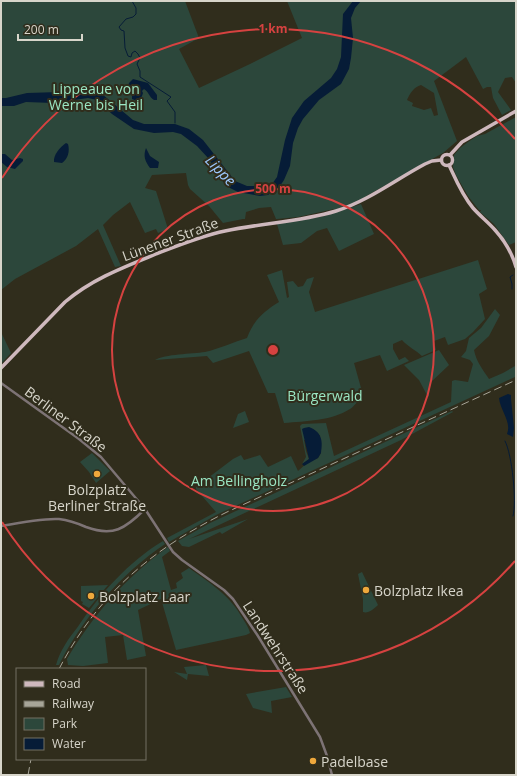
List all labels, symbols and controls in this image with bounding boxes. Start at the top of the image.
scale bar [18,16,82,42]
text: 1 km [258,20,288,37]
text: 200 m [24,21,59,38]
park label: Lippeaue von Werne bis Heil [49,79,143,114]
water label: Lippe [201,150,241,190]
text: 500 m [255,180,291,197]
street label: Lünener Straße [119,213,221,265]
centre of rings [266,343,280,357]
street label: Berliner Straße [21,382,111,456]
park label: Bürgerwald [287,386,363,405]
marker: Bolzplatz Berliner Straße [92,469,102,479]
park label: Am Bellingholz [191,471,288,490]
place label: Bolzplatz Berliner Straße [48,480,146,515]
place label: Bolzplatz Ikea [374,581,464,600]
marker: Bolzplatz Ikea [361,585,371,595]
place label: Bolzplatz Laar [99,587,190,606]
marker: Bolzplatz Laar [86,591,96,601]
street label: Landwehrstraße [239,597,313,697]
legend [16,668,146,760]
text: Road [52,675,81,692]
text: Railway [52,695,95,712]
text: Park [52,715,78,732]
text: Water [52,735,86,752]
place label: Padelbase [321,752,388,771]
marker: Padelbase [308,756,318,766]

